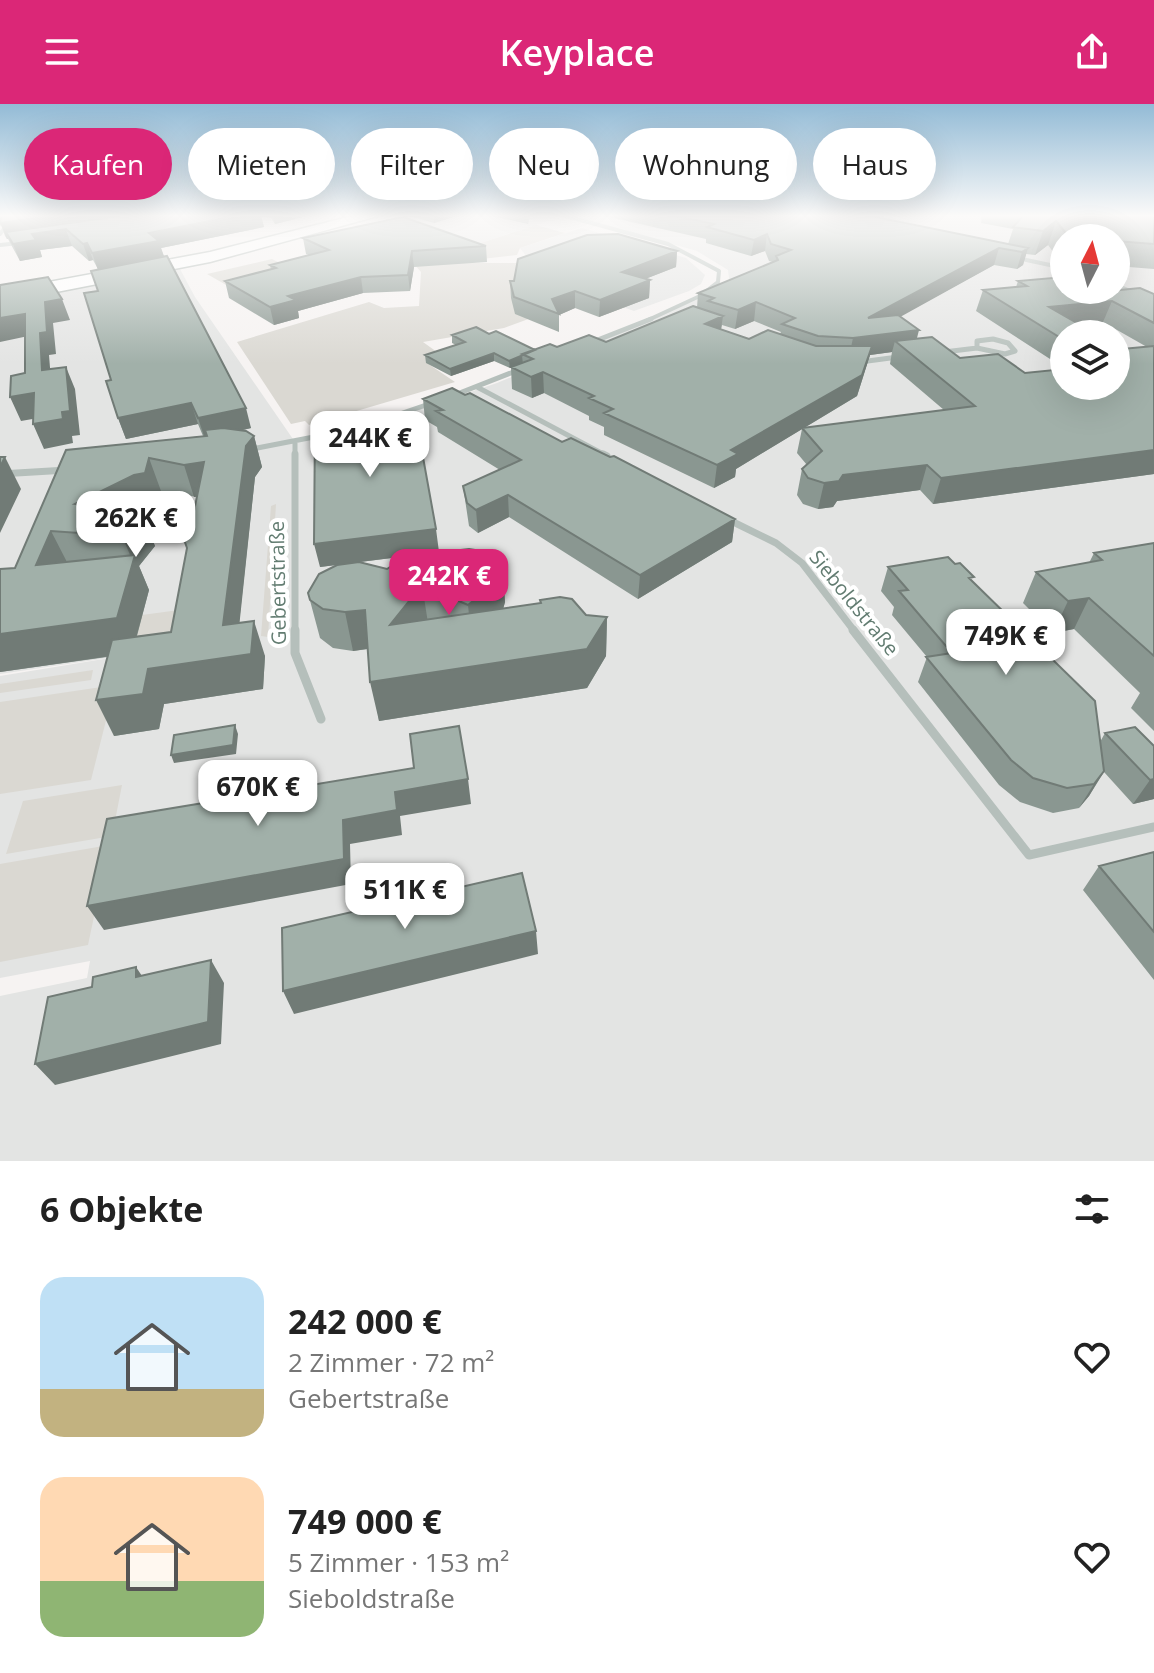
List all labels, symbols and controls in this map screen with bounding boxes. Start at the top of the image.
text: Keyplace [500,28,654,77]
icon: menu [40,30,84,74]
icon: share [1070,30,1114,74]
chip: Kaufen [24,128,172,200]
chip: Mieten [188,128,335,200]
chip: Filter [351,128,473,200]
chip: Neu [489,128,599,200]
chip: Wohnung [615,128,797,200]
chip: Haus [813,128,936,200]
north arrow [1050,224,1130,304]
map controls [1050,224,1130,400]
button: layers [1050,320,1130,400]
pin: 244K € [305,411,435,479]
text: 244K € [328,419,412,455]
pin: 262K € [71,491,201,559]
text: 262K € [94,499,178,535]
street label: Gebertstraße [263,521,292,645]
street label: Sieboldstraße [803,544,905,661]
pin: 242K € [384,549,514,617]
text: 242K € [407,557,491,593]
pin: 749K € [941,609,1071,677]
text: 749K € [964,617,1048,653]
pin: 670K € [193,760,323,828]
text: 670K € [216,768,300,804]
pin: 511K € [340,863,470,931]
text: 511K € [363,871,447,907]
text: 6 Objekte [40,1186,203,1232]
icon: filters [1070,1187,1114,1231]
text: 242 000 € [288,1298,442,1344]
icon: home [104,1309,200,1405]
icon: heart [1070,1335,1114,1379]
text: 2 Zimmer · 72 m² [288,1344,494,1380]
text: Gebertstraße [288,1380,449,1416]
text: 749 000 € [288,1498,442,1544]
icon: home [104,1509,200,1605]
icon: heart [1070,1535,1114,1579]
text: 5 Zimmer · 153 m² [288,1544,509,1580]
text: Sieboldstraße [288,1580,455,1616]

